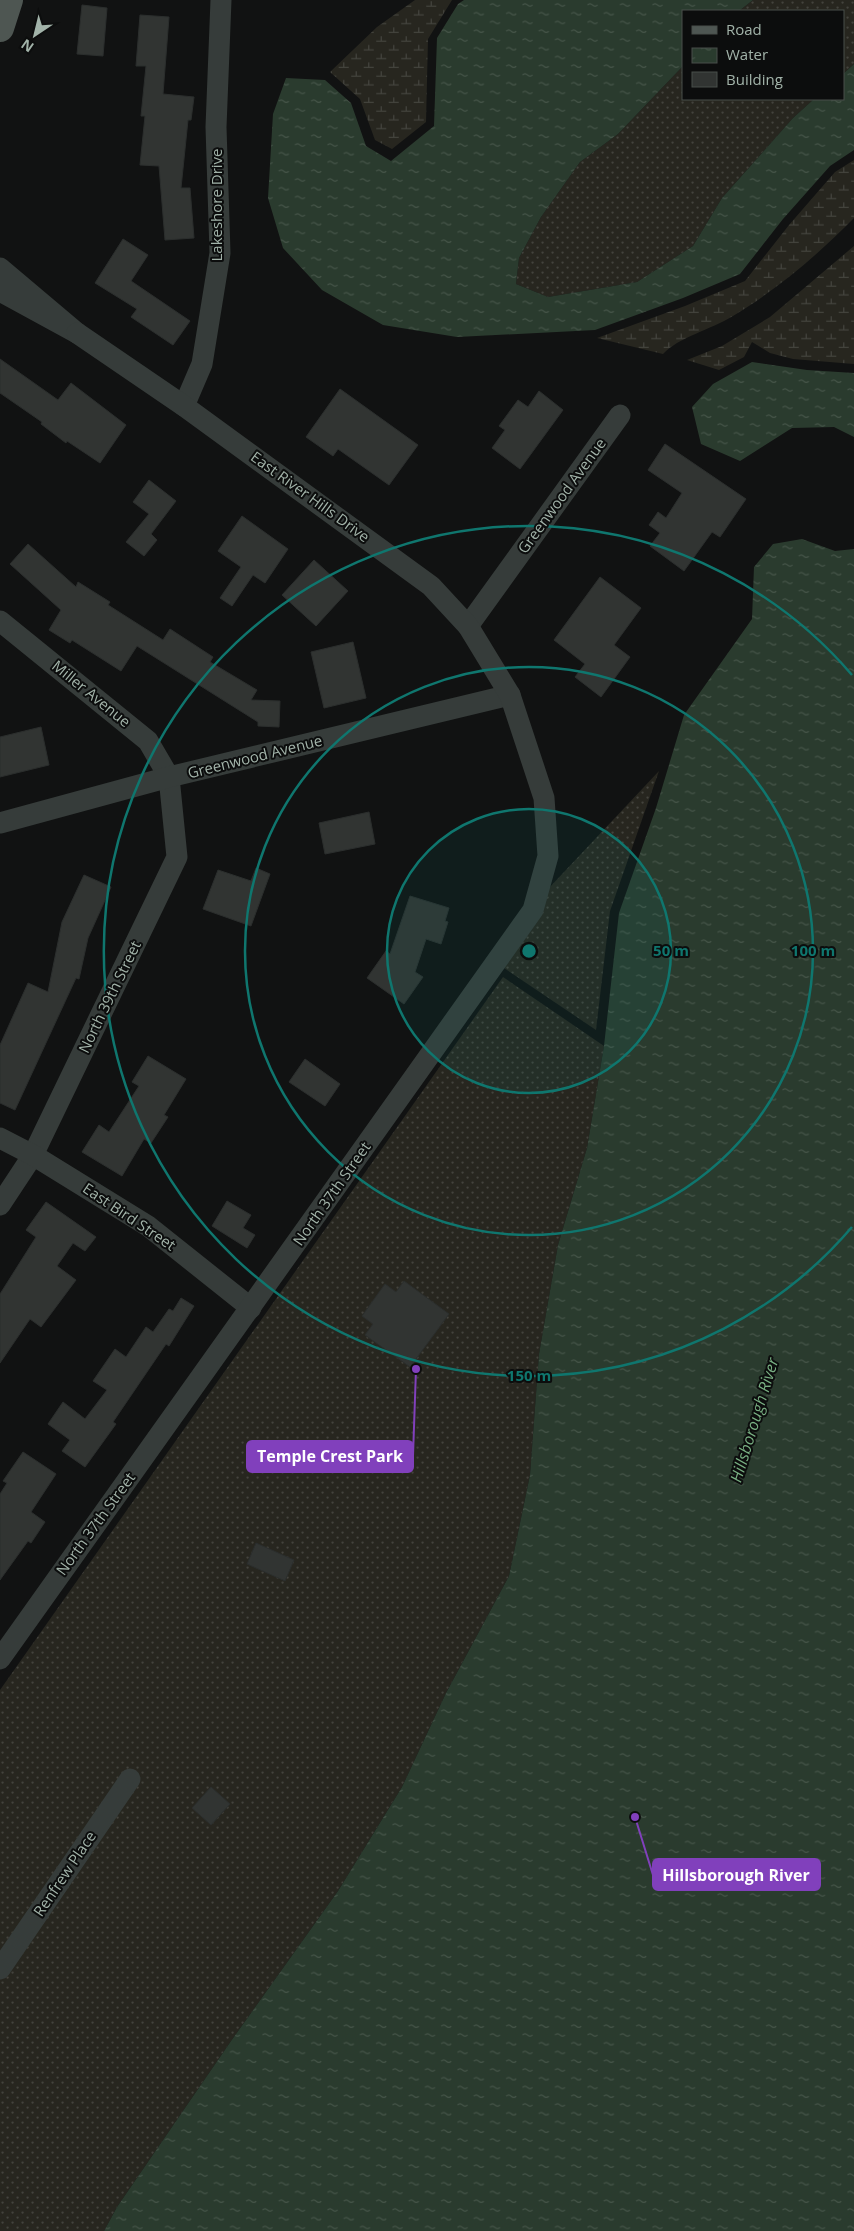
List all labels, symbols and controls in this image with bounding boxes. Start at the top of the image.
north arrow [10,10,60,60]
legend [682,10,844,100]
text: Road [726,19,762,39]
text: N [17,35,37,57]
text: Water [726,44,768,64]
text: Building [726,69,783,89]
street label: Lakeshore Drive [206,148,226,262]
street label: Greenwood Avenue [513,434,610,557]
street label: East River Hills Drive [247,446,374,546]
street label: Miller Avenue [48,655,135,731]
street label: Greenwood Avenue [185,730,324,782]
street label: North 39th Street [73,937,145,1056]
text: 50 m [653,940,689,960]
text: 100 m [791,940,835,960]
centre of rings [520,942,538,960]
street label: North 37th Street [288,1138,374,1249]
street label: East Bird Street [79,1178,180,1255]
water label: Hillsborough River [725,1354,784,1485]
text: 150 m [507,1365,551,1385]
callout: Temple Crest Park [247,1441,413,1472]
text: Temple Crest Park [257,1445,403,1467]
street label: North 37th Street [51,1468,139,1579]
street label: Renfrew Place [28,1827,100,1920]
callout: Hillsborough River [653,1859,820,1890]
text: Hillsborough River [662,1864,810,1886]

